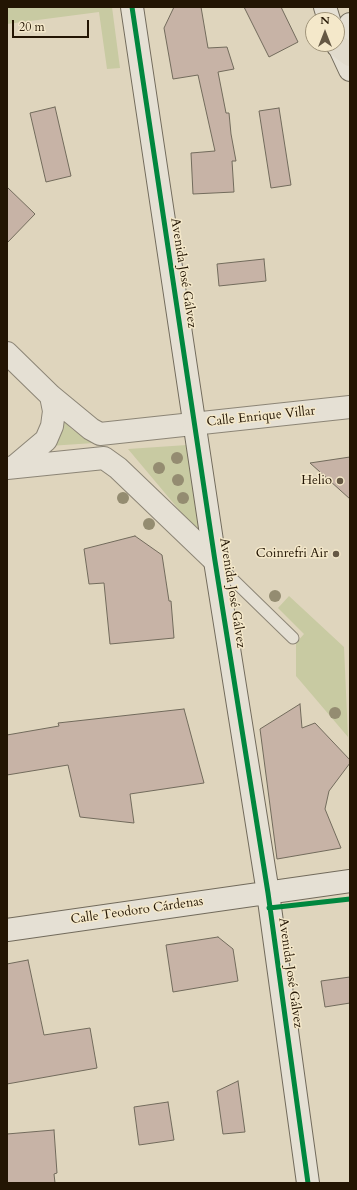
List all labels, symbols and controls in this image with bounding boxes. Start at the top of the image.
scale bar [14,12,91,38]
north arrow [305,12,345,52]
text: N [320,13,330,28]
text: 20 m [19,19,45,35]
street label: Avenida José Gálvez [167,217,199,329]
street label: Calle Enrique Villar [206,404,316,430]
place label: Helio [301,473,332,489]
marker: Helio [335,476,345,486]
street label: Avenida José Gálvez [216,537,248,649]
place label: Coinrefri Air [256,546,328,562]
marker: Coinrefri Air [331,549,341,559]
street label: Calle Teodoro Cárdenas [70,894,204,928]
street label: Avenida José Gálvez [275,917,305,1029]

